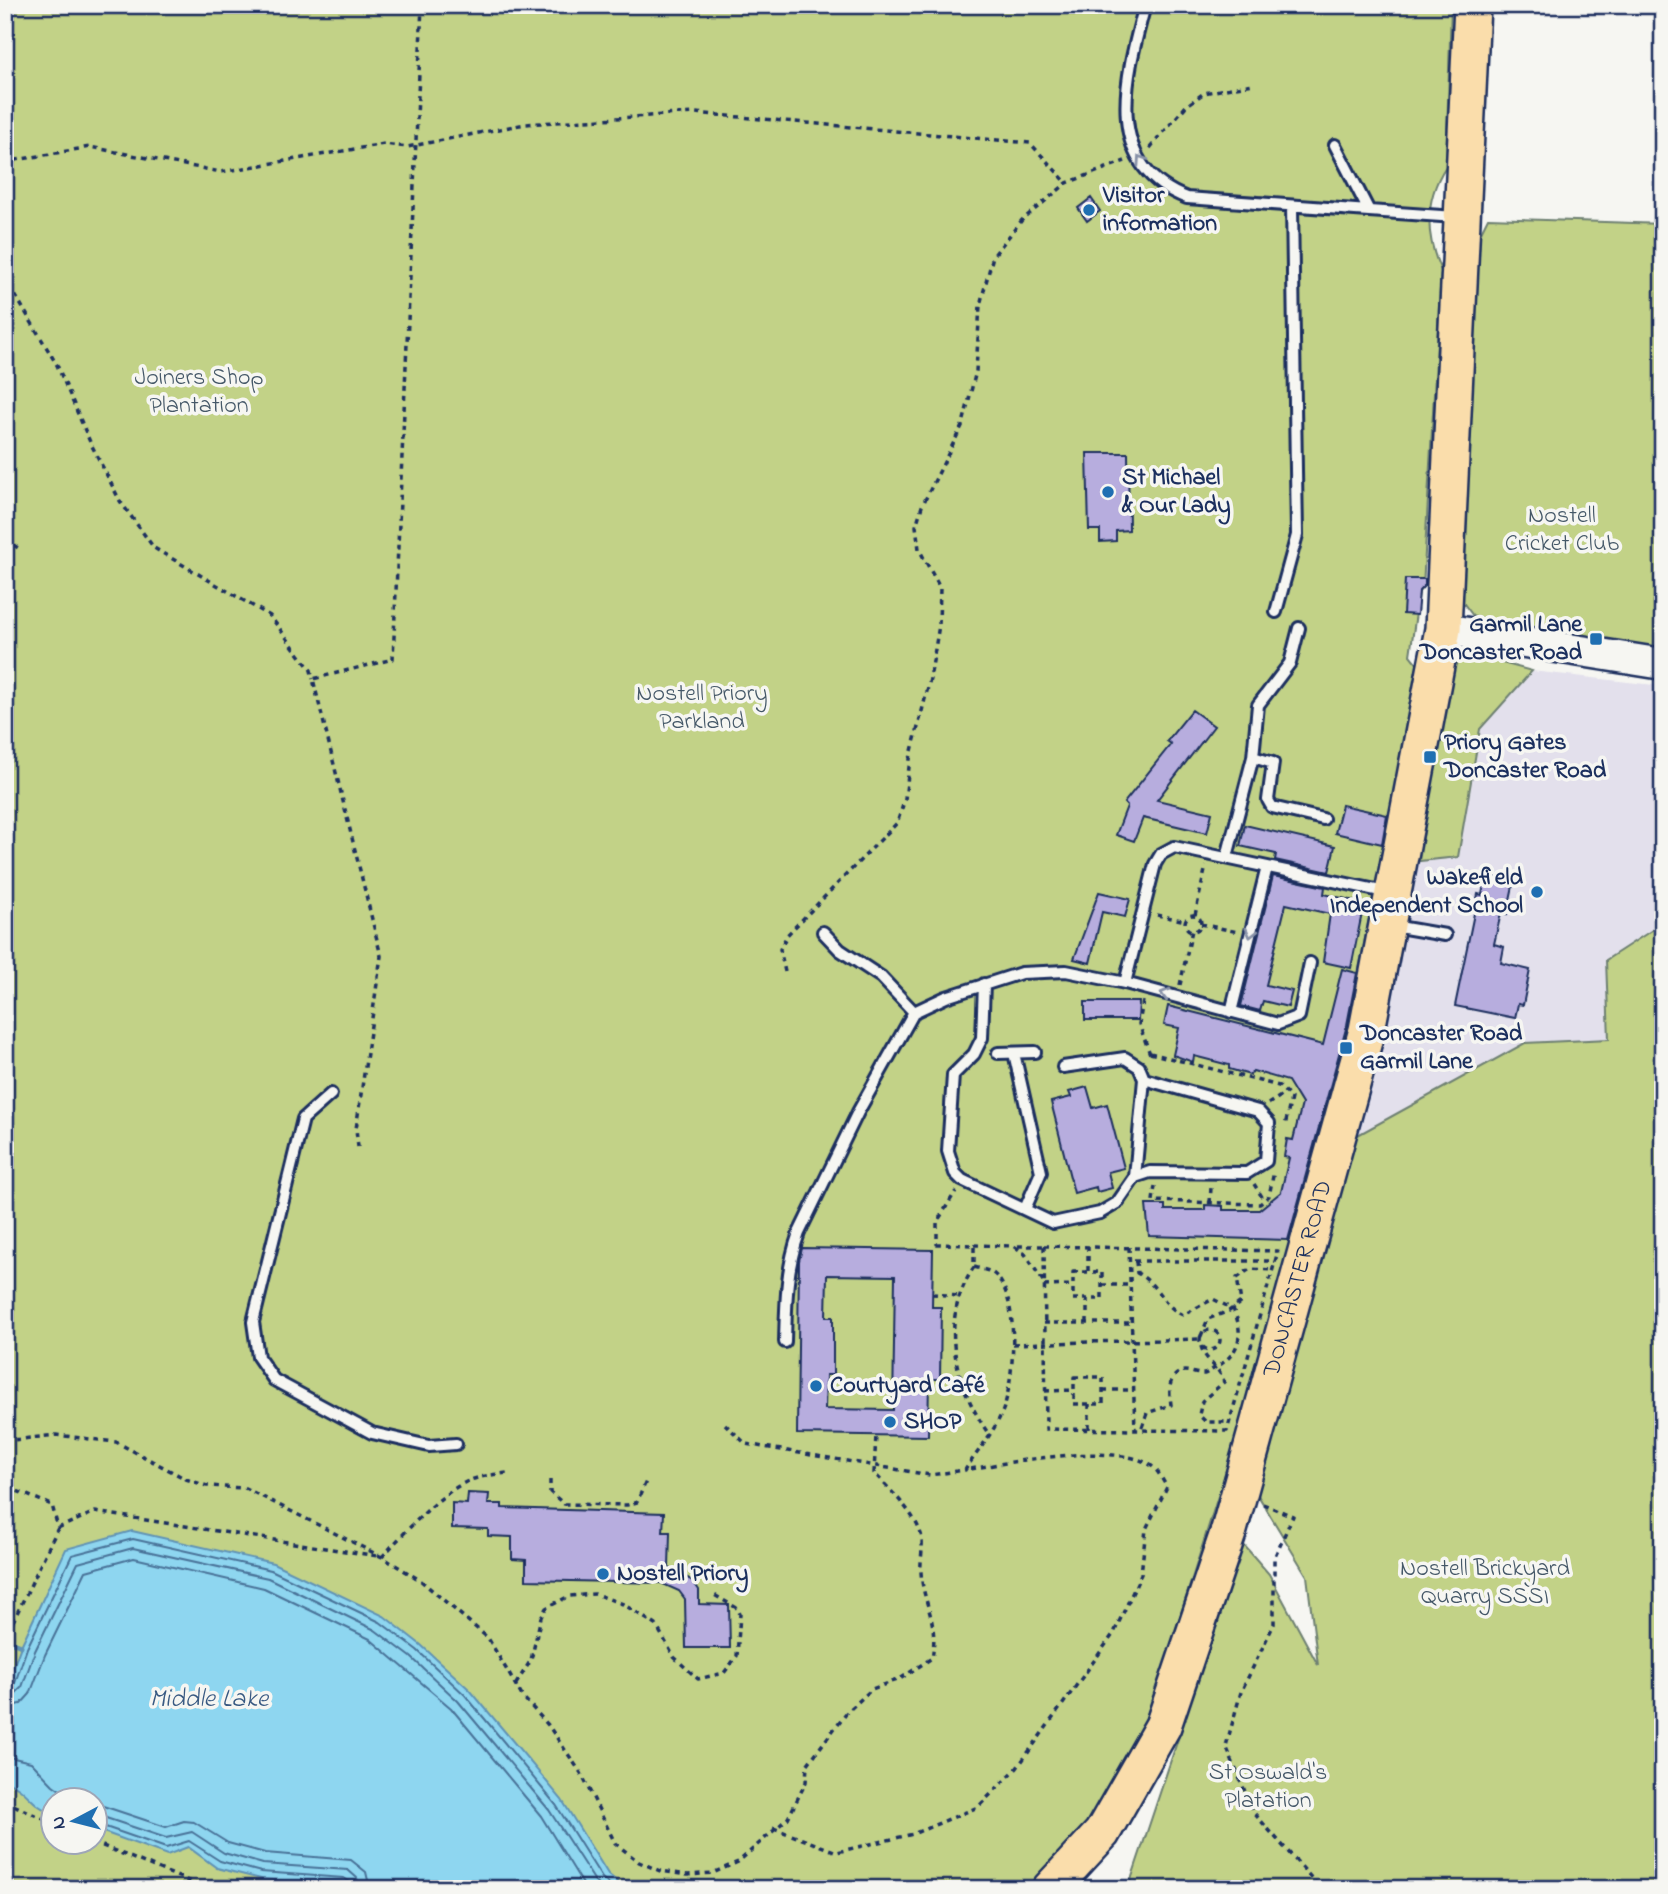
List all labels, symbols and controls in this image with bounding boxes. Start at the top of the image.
one-way arrow [1137,155,1150,168]
place label: Visitor information [1102,179,1217,242]
marker: Visitor information [1081,202,1097,218]
park label: Joiners Shop Plantation [134,361,264,424]
place label: St Michael & Our Lady [1121,461,1231,525]
marker: St Michael & Our Lady [1100,484,1116,500]
park label: Nostell Cricket Club [1505,499,1620,562]
place label: Garmil Lane Doncaster Road [1419,608,1583,671]
marker: Garmil Lane Doncaster Road [1588,631,1604,647]
park label: Nostell Priory Parkland [636,677,768,740]
place label: Priory Gates Doncaster Road [1443,726,1607,789]
marker: Priory Gates Doncaster Road [1422,749,1438,765]
place label: Wakefield Independent School [1330,861,1524,924]
marker: Wakefield Independent School [1529,884,1545,900]
one-way arrow [1245,927,1259,939]
one-way arrow [1160,988,1172,1002]
place label: Doncaster Road Garmil Lane [1359,1017,1523,1080]
marker: Doncaster Road Garmil Lane [1338,1040,1354,1056]
street label: DONCASTER ROAD [1254,1177,1342,1382]
place label: Courtyard Café [830,1369,986,1405]
marker: Courtyard Café [808,1378,824,1394]
place label: SHOP [904,1405,962,1440]
marker: SHOP [882,1414,898,1430]
park label: Nostell Brickyard Quarry SSSI [1400,1552,1571,1616]
place label: Nostell Priory [617,1557,748,1593]
marker: Nostell Priory [595,1566,611,1582]
water label: Middle Lake [150,1681,270,1719]
park label: St Oswald's Platation [1209,1756,1327,1819]
north arrow [38,1786,108,1856]
text: N [45,1815,74,1831]

